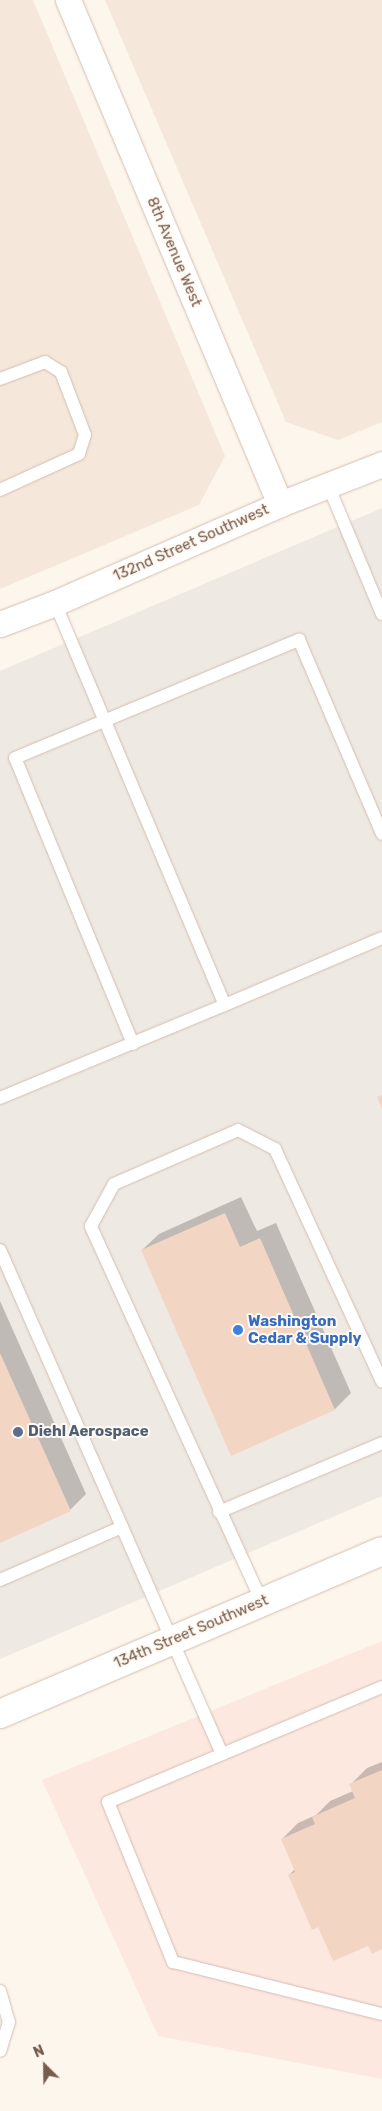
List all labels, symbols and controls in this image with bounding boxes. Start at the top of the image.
street label: 8th Avenue West [143,194,205,310]
street label: 132nd Street Southwest [110,500,272,586]
place label: Washington Cedar & Supply [248,1312,362,1347]
marker: Washington Cedar & Supply [232,1324,244,1336]
place label: Diehl Aerospace [28,1423,149,1441]
marker: Diehl Aerospace [12,1426,24,1438]
street label: 134th Street Southwest [111,1591,271,1673]
north arrow [20,2041,70,2091]
text: N [31,2042,47,2062]

